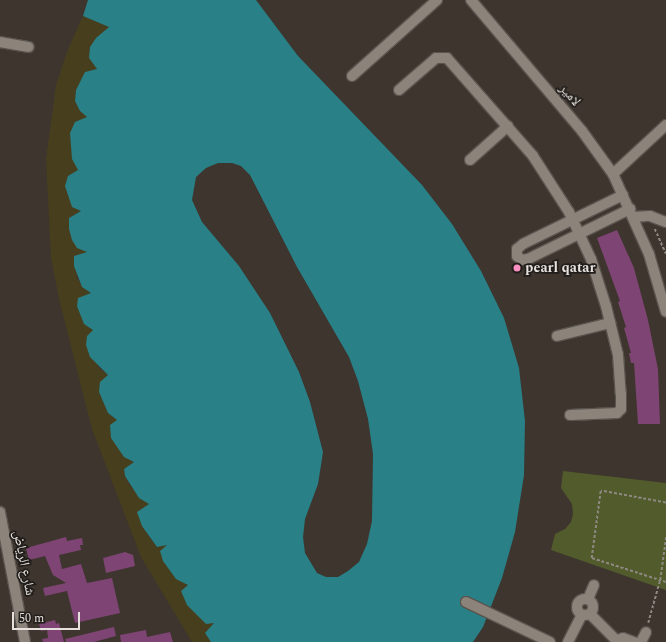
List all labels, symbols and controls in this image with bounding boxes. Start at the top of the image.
street label: لامير [556,80,584,110]
place label: pearl qatar [525,260,596,276]
marker: pearl qatar [512,263,522,273]
street label: شارع الرياض [9,529,39,597]
scale bar [14,604,82,630]
text: 50 m [19,609,44,628]

